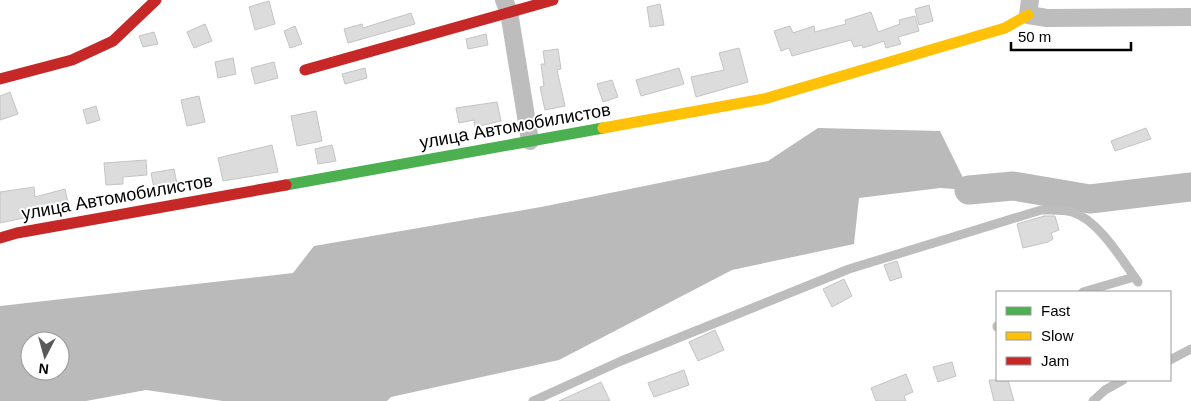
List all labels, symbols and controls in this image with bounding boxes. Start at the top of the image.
scale bar [1011,20,1131,52]
text: 50 m [1018,28,1051,45]
street label: улица Автомобилистов [418,99,612,153]
street label: улица Автомобилистов [20,170,214,224]
legend [996,291,1171,381]
text: Fast [1041,302,1071,319]
text: Slow [1041,327,1074,344]
north arrow [20,331,70,381]
text: Jam [1041,352,1069,369]
text: N [38,360,50,377]

